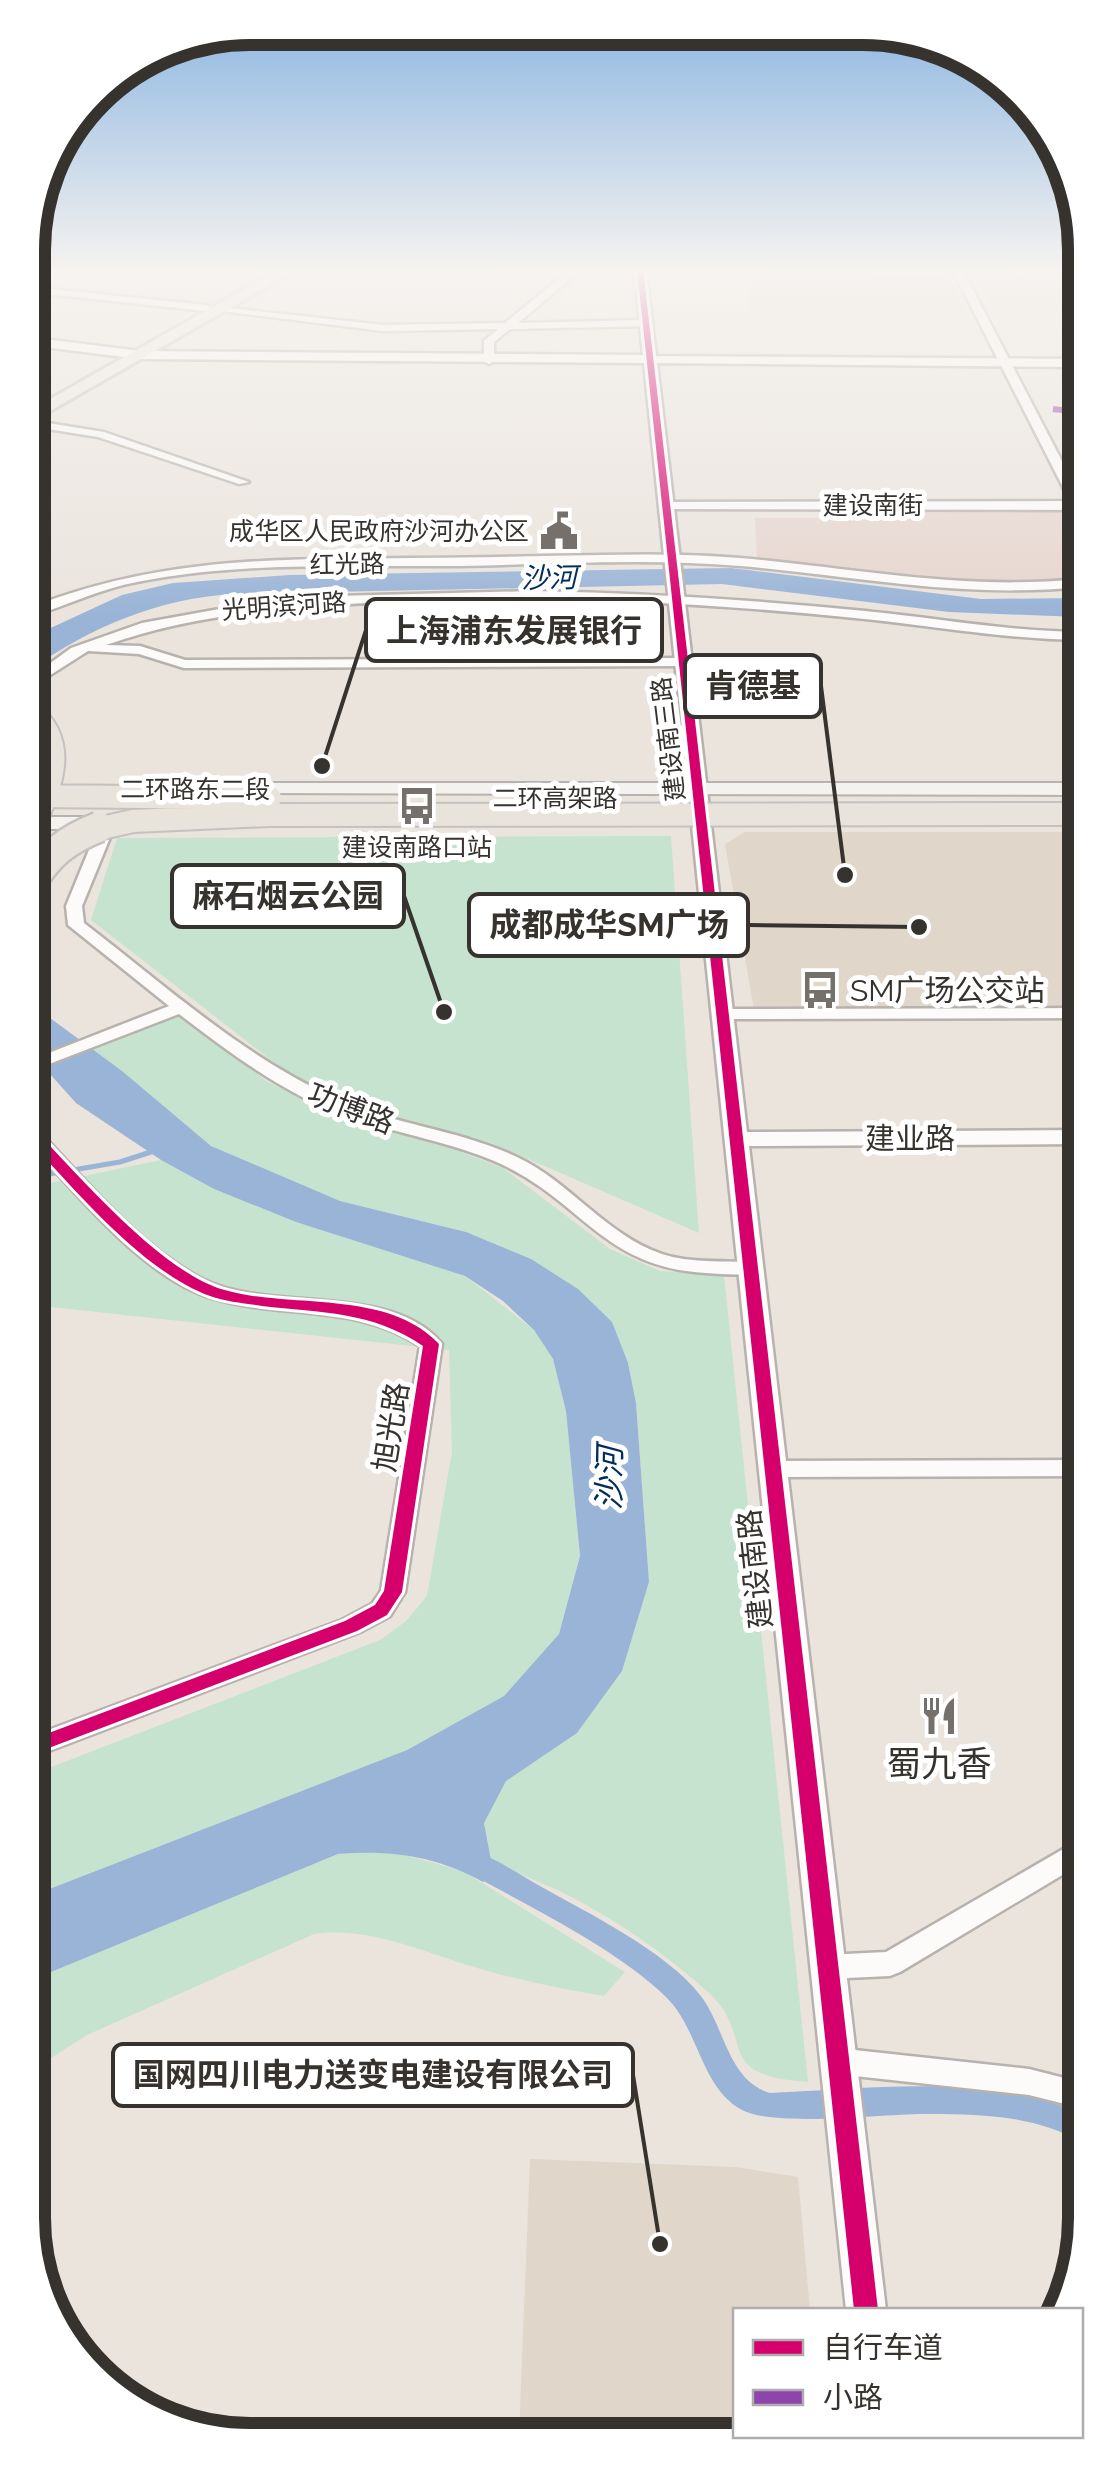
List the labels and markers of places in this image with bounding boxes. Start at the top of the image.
public building icon: 成华区人民政府沙河办公区 [538,510,580,552]
place label: 成华区人民政府沙河办公区 [229,516,529,546]
callout: 上海浦东发展银行 [366,599,662,661]
callout: 肯德基 [685,655,821,717]
bus stop icon: 建设南路口站 [396,785,438,827]
place label: 建设南路口站 [342,832,492,862]
callout: 麻石烟云公园 [172,865,404,927]
callout: 成都成华SM广场 [469,894,748,956]
bus stop icon: SM广场公交站 [799,969,841,1011]
place label: SM广场公交站 [850,973,1045,1008]
restaurant icon: 蜀九香 [918,1695,960,1737]
place label: 蜀九香 [886,1743,992,1784]
callout: 国网四川电力送变电建设有限公司 [113,2044,633,2106]

